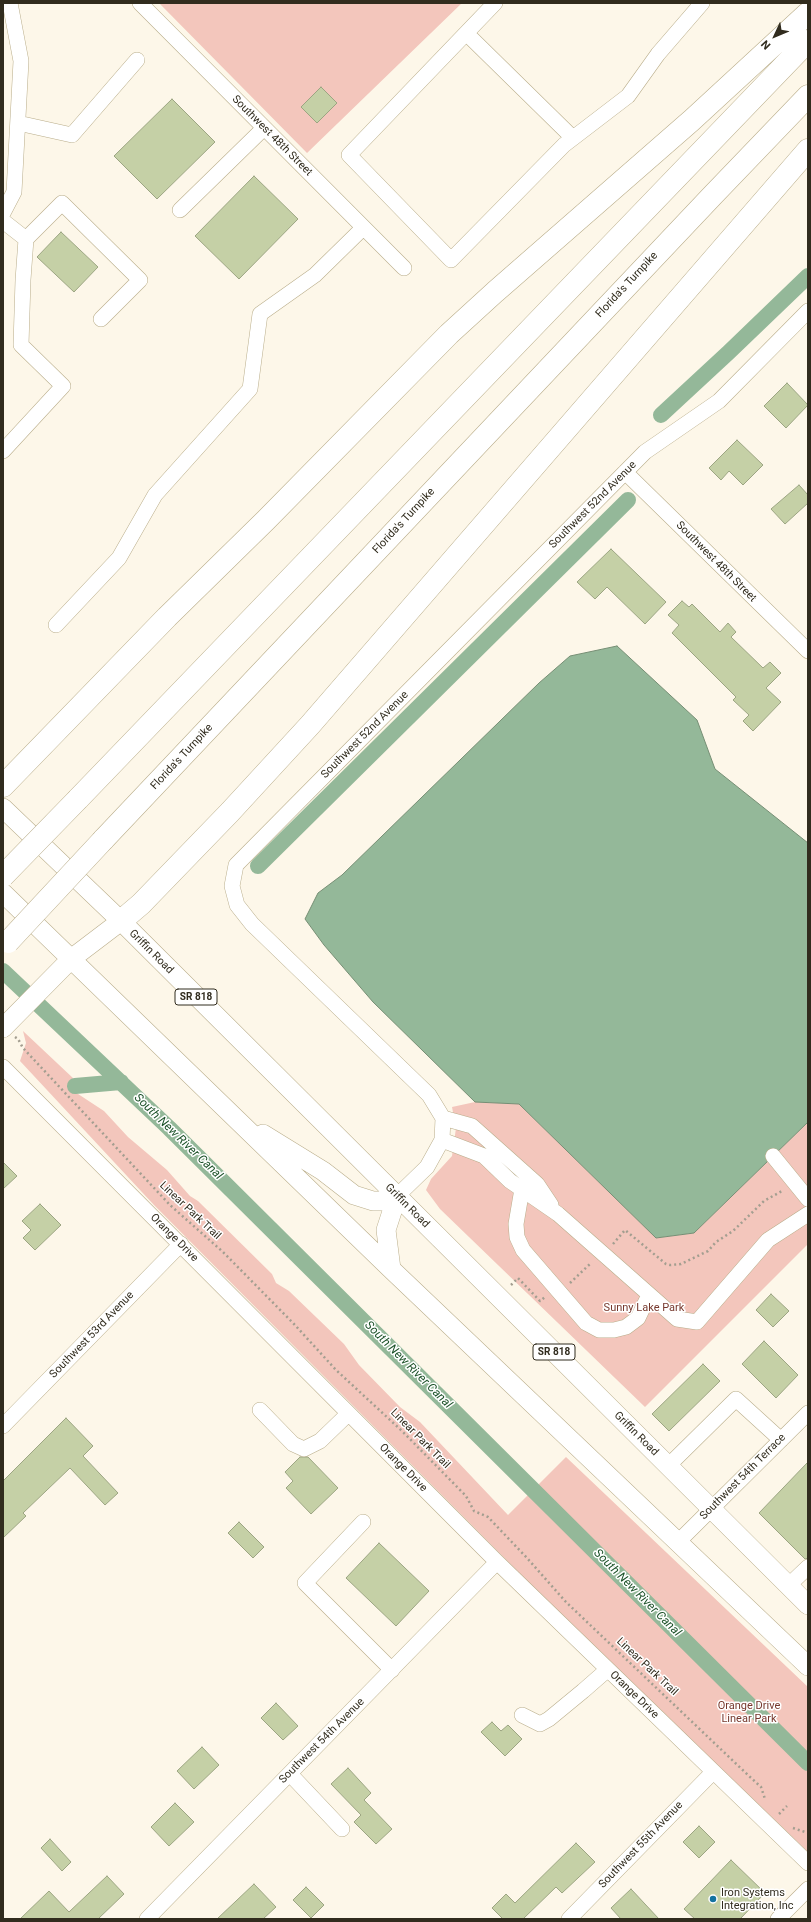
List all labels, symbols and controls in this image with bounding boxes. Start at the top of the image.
north arrow [755,16,795,56]
text: N [759,37,773,52]
street label: Southwest 48th Street [229,93,315,179]
street label: Florida's Turnpike [593,249,661,321]
street label: Southwest 52nd Avenue [547,459,639,551]
street label: Florida's Turnpike [370,485,438,557]
street label: Southwest 48th Street [673,519,759,605]
street label: Southwest 52nd Avenue [319,689,411,781]
street label: Florida's Turnpike [148,721,216,793]
street label: Griffin Road [126,927,176,977]
road number: SR 818 [175,989,217,1005]
water label: South New River Canal [131,1091,225,1183]
street label: Linear Park Trail [157,1179,223,1243]
street label: Griffin Road [382,1181,432,1231]
street label: Orange Drive [147,1211,201,1265]
street label: Southwest 53rd Avenue [47,1289,137,1381]
park label: Sunny Lake Park [604,1301,684,1315]
water label: South New River Canal [361,1318,455,1412]
road number: SR 818 [533,1344,575,1360]
street label: Linear Park Trail [387,1406,453,1472]
street label: Griffin Road [611,1409,661,1459]
street label: Southwest 54th Terrace [697,1431,789,1523]
street label: Orange Drive [376,1441,430,1495]
water label: South New River Canal [590,1546,684,1640]
street label: Linear Park Trail [614,1635,680,1699]
street label: Orange Drive [607,1669,661,1721]
street label: Southwest 54th Avenue [277,1696,367,1786]
park label: Orange Drive Linear Park [718,1699,780,1725]
street label: Southwest 55th Avenue [596,1799,686,1891]
place label: Iron Systems Integration, Inc [721,1886,794,1912]
marker: Iron Systems Integration, Inc [708,1894,718,1904]

